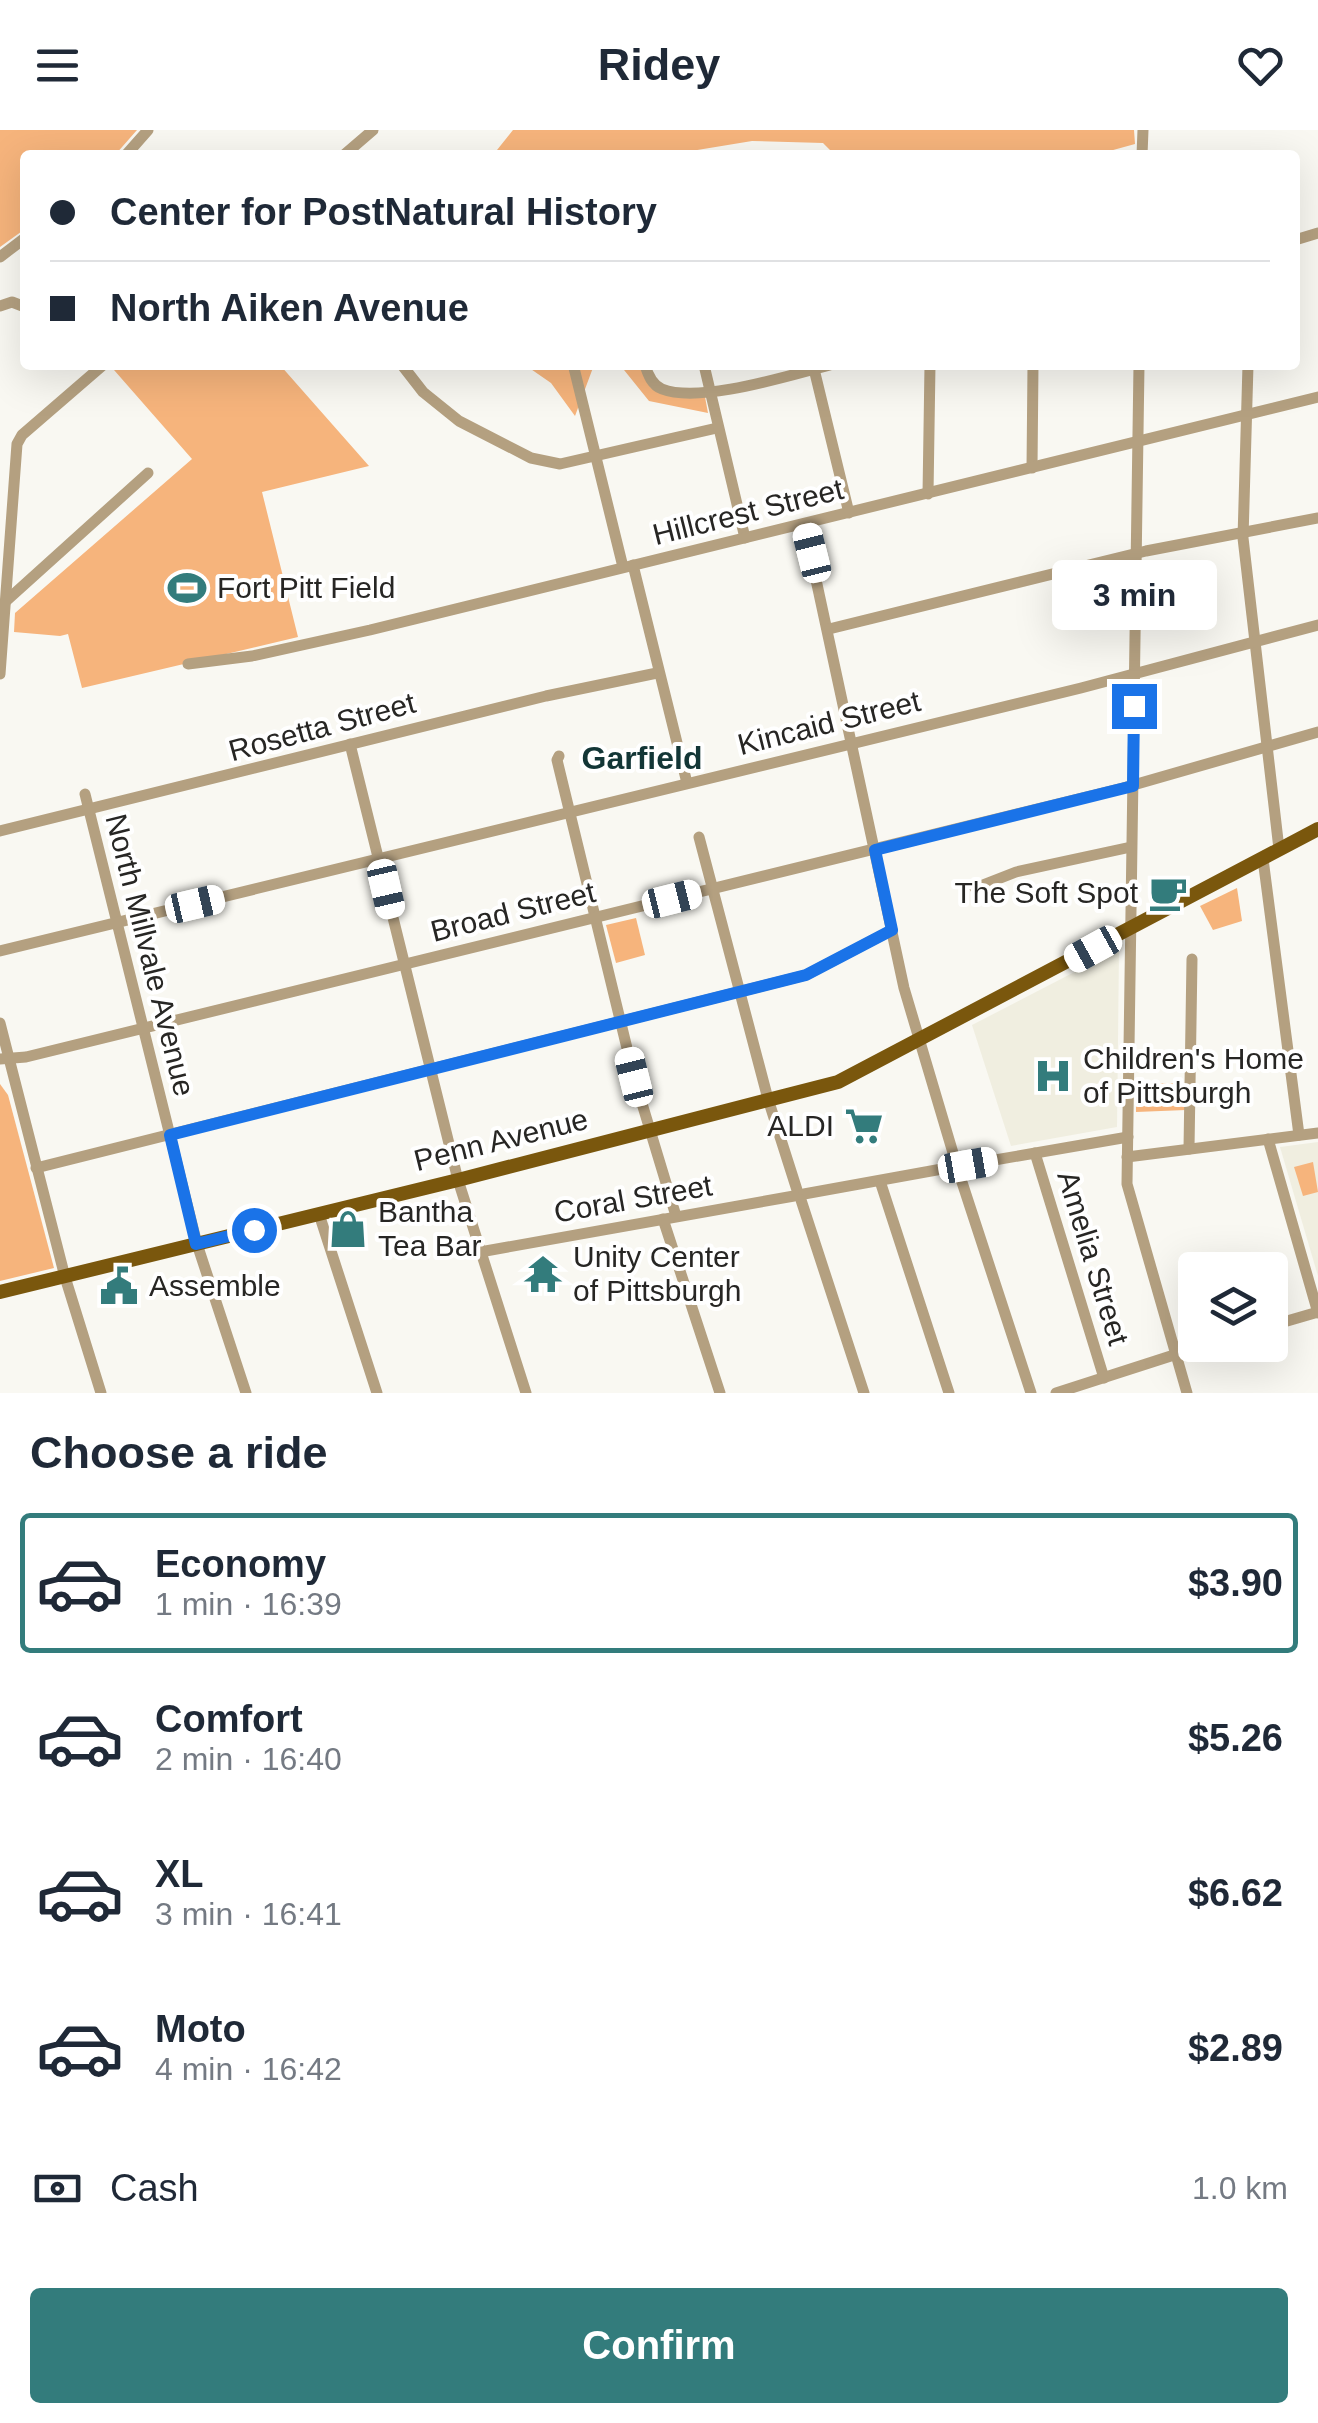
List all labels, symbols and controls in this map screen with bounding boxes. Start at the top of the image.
icon: menu [30,38,85,93]
icon: heart [1233,38,1288,93]
text: Ridey [598,39,720,90]
text: Center for PostNatural History [110,191,657,233]
text: North Aiken Avenue [110,287,469,329]
street label: Hillcrest Street [649,472,847,551]
car [790,520,834,586]
callout: 3 min [1052,561,1216,631]
sports icon: Fort Pitt Field [166,567,208,609]
place label: Fort Pitt Field [217,571,395,604]
text: 3 min [1093,577,1176,613]
street label: Kincaid Street [734,684,924,761]
route end [1112,684,1157,729]
street label: Rosetta Street [225,686,419,767]
district label: Garfield [582,740,702,776]
street label: North Millvale Avenue [99,810,202,1099]
car [365,856,407,922]
cafe icon: The Soft Spot [1147,872,1189,914]
street label: Broad Street [427,875,599,948]
place label: The Soft Spot [955,876,1139,909]
car [639,877,705,921]
car [162,883,228,925]
car [1059,921,1127,977]
place label: Children's Home of Pittsburgh [1083,1042,1304,1109]
car [612,1044,656,1110]
hospital icon: Children's Home of Pittsburgh [1032,1055,1074,1097]
street label: Penn Avenue [411,1102,591,1177]
supermarket icon: ALDI [843,1105,885,1147]
place label: ALDI [767,1109,834,1142]
car [936,1145,1000,1185]
street label: Amelia Street [1051,1167,1136,1349]
street label: Coral Street [551,1168,715,1229]
place label: Bantha Tea Bar [378,1195,481,1262]
route start [232,1208,277,1253]
shop icon: Bantha Tea Bar [327,1208,369,1250]
place label: Unity Center of Pittsburgh [573,1240,741,1307]
map controls [1178,1252,1288,1362]
button: layers [1178,1252,1288,1362]
temple icon: Unity Center of Pittsburgh [522,1253,564,1295]
public building icon: Assemble [98,1265,140,1307]
place label: Assemble [149,1269,281,1302]
text: Choose a ride [30,1427,328,1478]
icon: car [35,1538,125,1628]
text: Economy [155,1543,326,1585]
text: $3.90 [1188,1562,1283,1604]
text: 1 min · 16:39 [155,1586,342,1622]
icon: car [35,1693,125,1783]
text: Comfort [155,1698,303,1740]
text: $5.26 [1188,1717,1283,1759]
text: 2 min · 16:40 [155,1741,342,1777]
icon: car [35,1848,125,1938]
text: XL [155,1853,204,1895]
text: $6.62 [1188,1872,1283,1914]
text: 3 min · 16:41 [155,1896,342,1932]
icon: car [35,2003,125,2093]
text: Moto [155,2008,246,2050]
text: $2.89 [1188,2027,1283,2069]
text: 4 min · 16:42 [155,2051,342,2087]
icon: cash [30,2161,85,2216]
text: Cash [110,2167,199,2209]
text: 1.0 km [1192,2170,1288,2206]
button: Confirm [30,2288,1288,2403]

